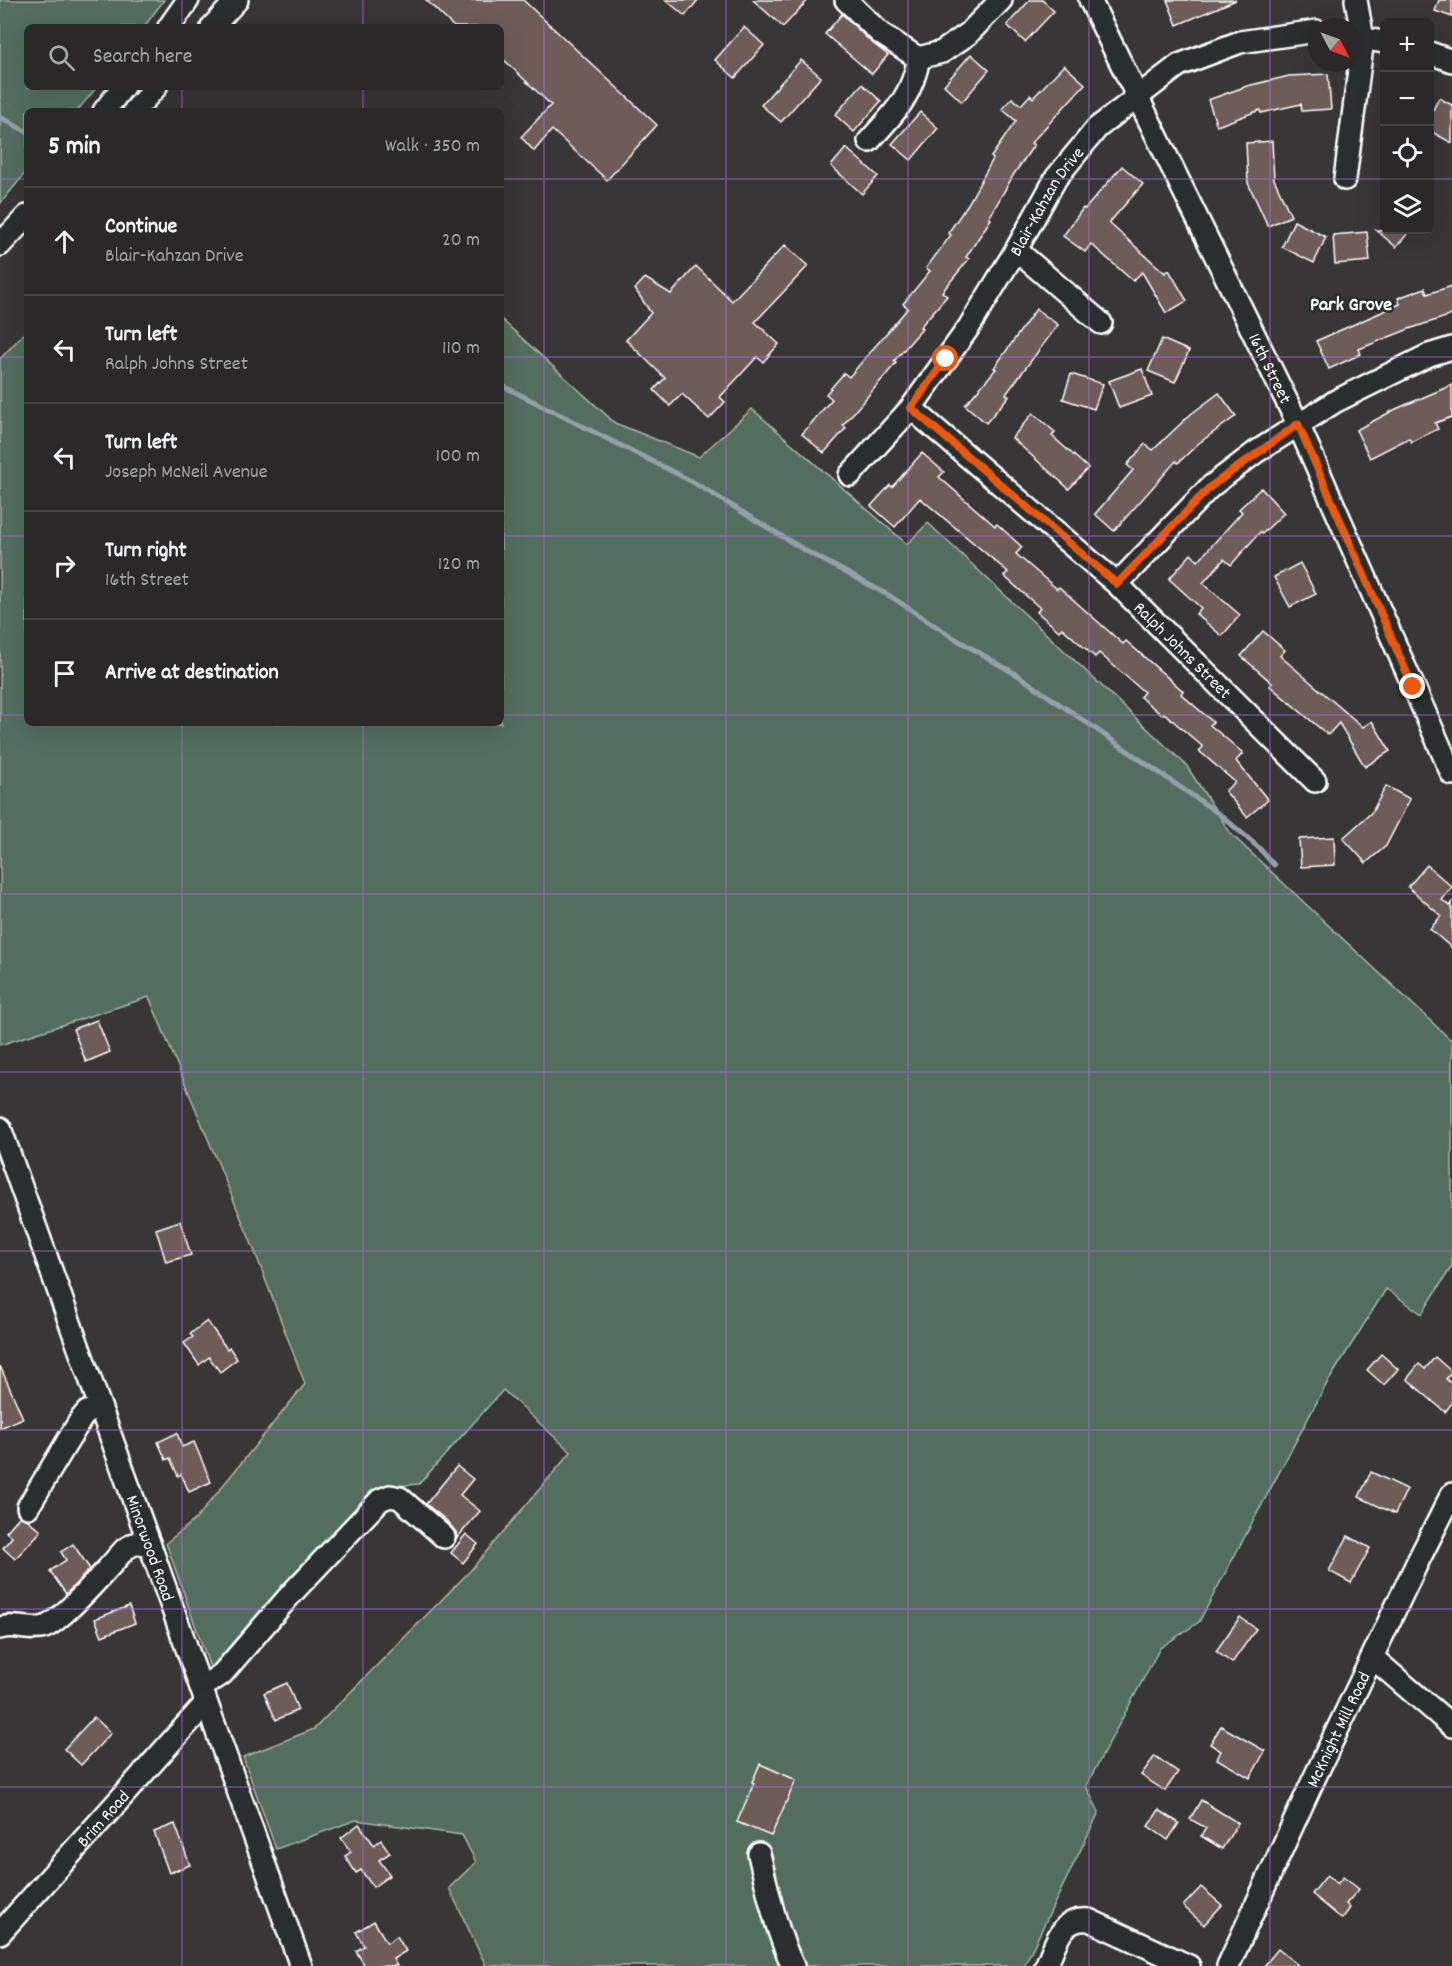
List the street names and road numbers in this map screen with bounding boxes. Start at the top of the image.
street label: Blair-Kahzan Drive [1005,142,1092,262]
street label: 16th Street [1240,330,1296,409]
street label: Ralph Johns Street [1127,597,1236,706]
street label: Minorwood Road [118,1492,179,1605]
street label: McKnight Mill Road [1302,1668,1378,1792]
street label: Brim Road [72,1786,137,1854]

